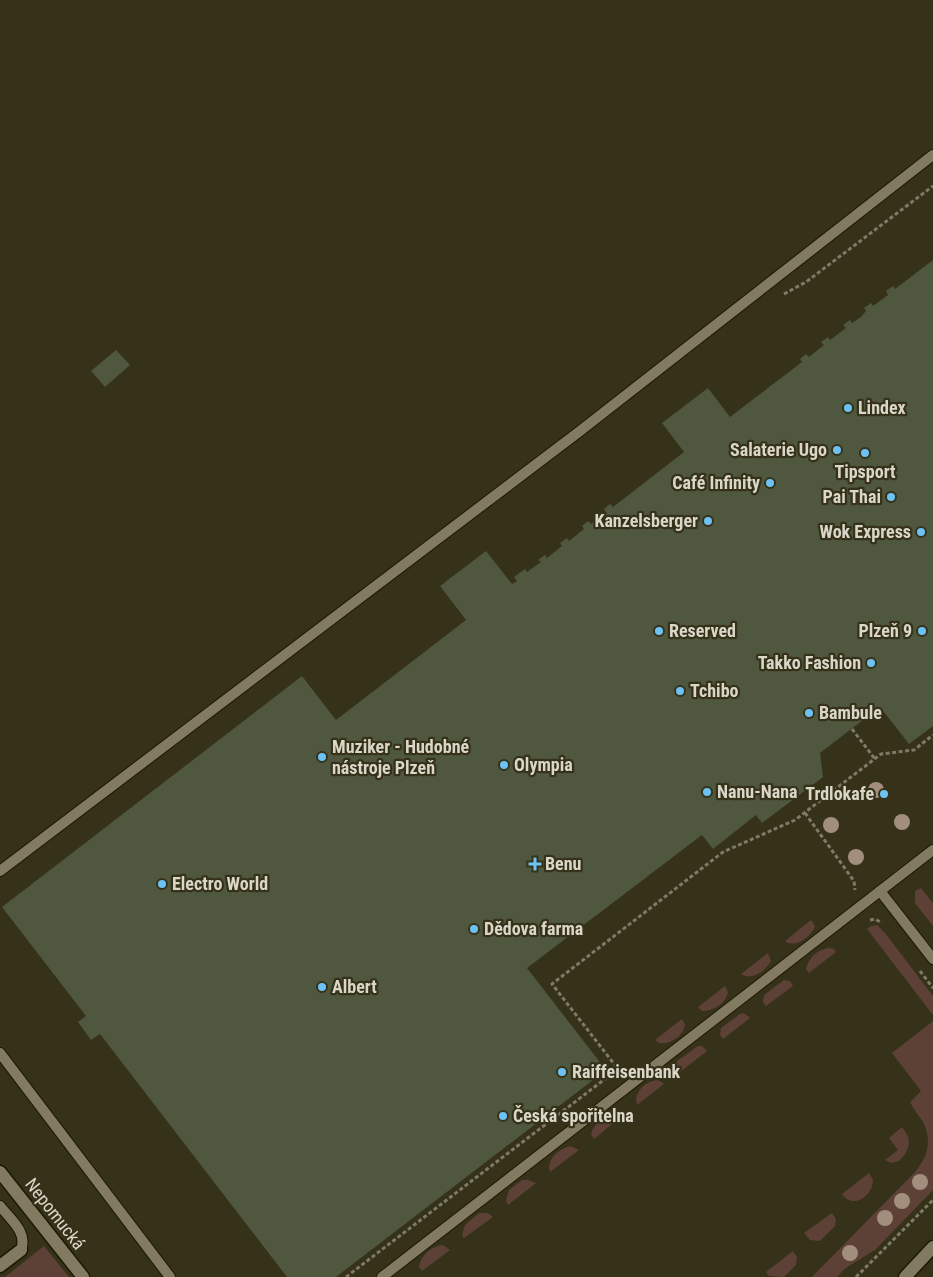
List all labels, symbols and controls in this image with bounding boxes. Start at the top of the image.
place label: Lindex [858,397,906,418]
marker: Lindex [842,402,854,414]
place label: Salaterie Ugo [730,439,827,460]
marker: Salaterie Ugo [831,444,843,456]
marker: Tipsport [859,447,871,459]
place label: Tipsport [834,461,896,482]
place label: Café Infinity [672,472,760,493]
marker: Café Infinity [764,477,776,489]
place label: Pai Thai [823,486,881,507]
marker: Pai Thai [885,491,897,503]
place label: Kanzelsberger [594,510,698,531]
marker: Kanzelsberger [702,515,714,527]
place label: Wok Express [819,521,911,542]
marker: Wok Express [915,526,927,538]
place label: Reserved [669,620,736,641]
place label: Plzeň 9 [859,620,912,641]
marker: Reserved [653,625,665,637]
marker: Plzeň 9 [916,625,928,637]
place label: Takko Fashion [758,652,861,673]
marker: Takko Fashion [865,657,877,669]
place label: Tchibo [690,680,739,701]
marker: Tchibo [674,685,686,697]
place label: Bambule [819,702,882,723]
marker: Bambule [803,707,815,719]
place label: Muziker - Hudobné nástroje Plzeň [332,736,470,778]
marker: Muziker - Hudobné nástroje Plzeň [316,751,328,763]
place label: Olympia [514,754,573,775]
marker: Olympia [498,759,510,771]
place label: Nanu-Nana [717,781,798,802]
place label: Trdlokafe [805,783,874,804]
marker: Nanu-Nana [701,786,713,798]
marker: Trdlokafe [878,788,890,800]
place label: Benu [545,853,581,874]
marker: Benu [529,858,541,870]
place label: Electro World [172,873,268,894]
marker: Electro World [156,878,168,890]
place label: Dědova farma [484,918,583,939]
marker: Dědova farma [468,923,480,935]
place label: Albert [332,976,377,997]
marker: Albert [316,981,328,993]
place label: Raiffeisenbank [572,1061,681,1082]
marker: Raiffeisenbank [556,1066,568,1078]
place label: Česká spořitelna [513,1105,634,1126]
marker: Česká spořitelna [497,1110,509,1122]
street label: Nepomucká [21,1174,90,1254]

